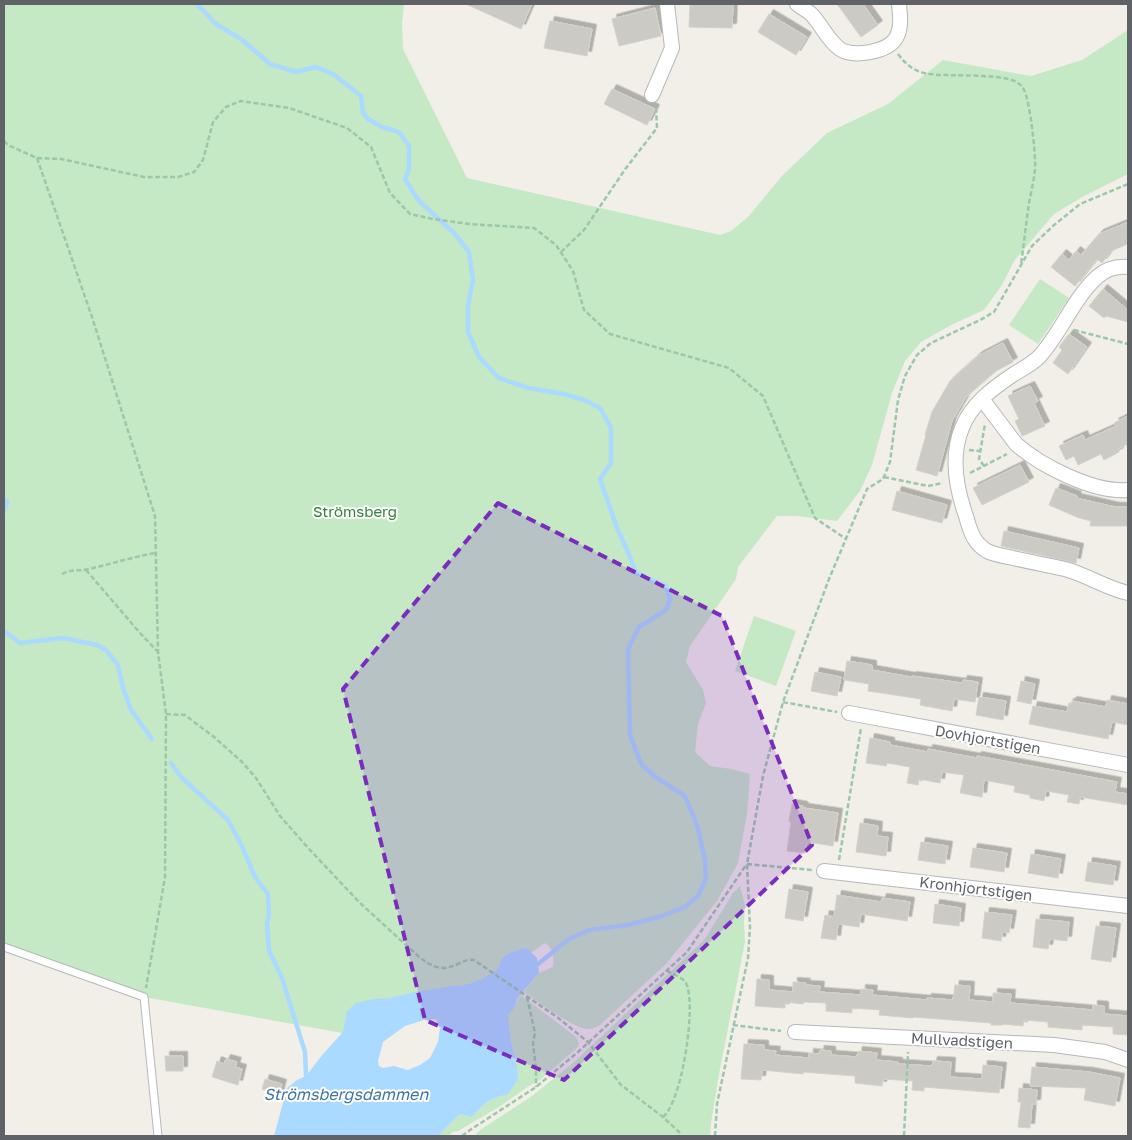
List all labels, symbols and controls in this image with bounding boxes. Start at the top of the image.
park label: Strömsberg [313,502,397,520]
street label: Dovhjortstigen [934,721,1042,757]
street label: Kronhjortstigen [918,872,1034,904]
street label: Mullvadstigen [911,1028,1013,1052]
water label: Strömsbergsdammen [264,1084,429,1104]

